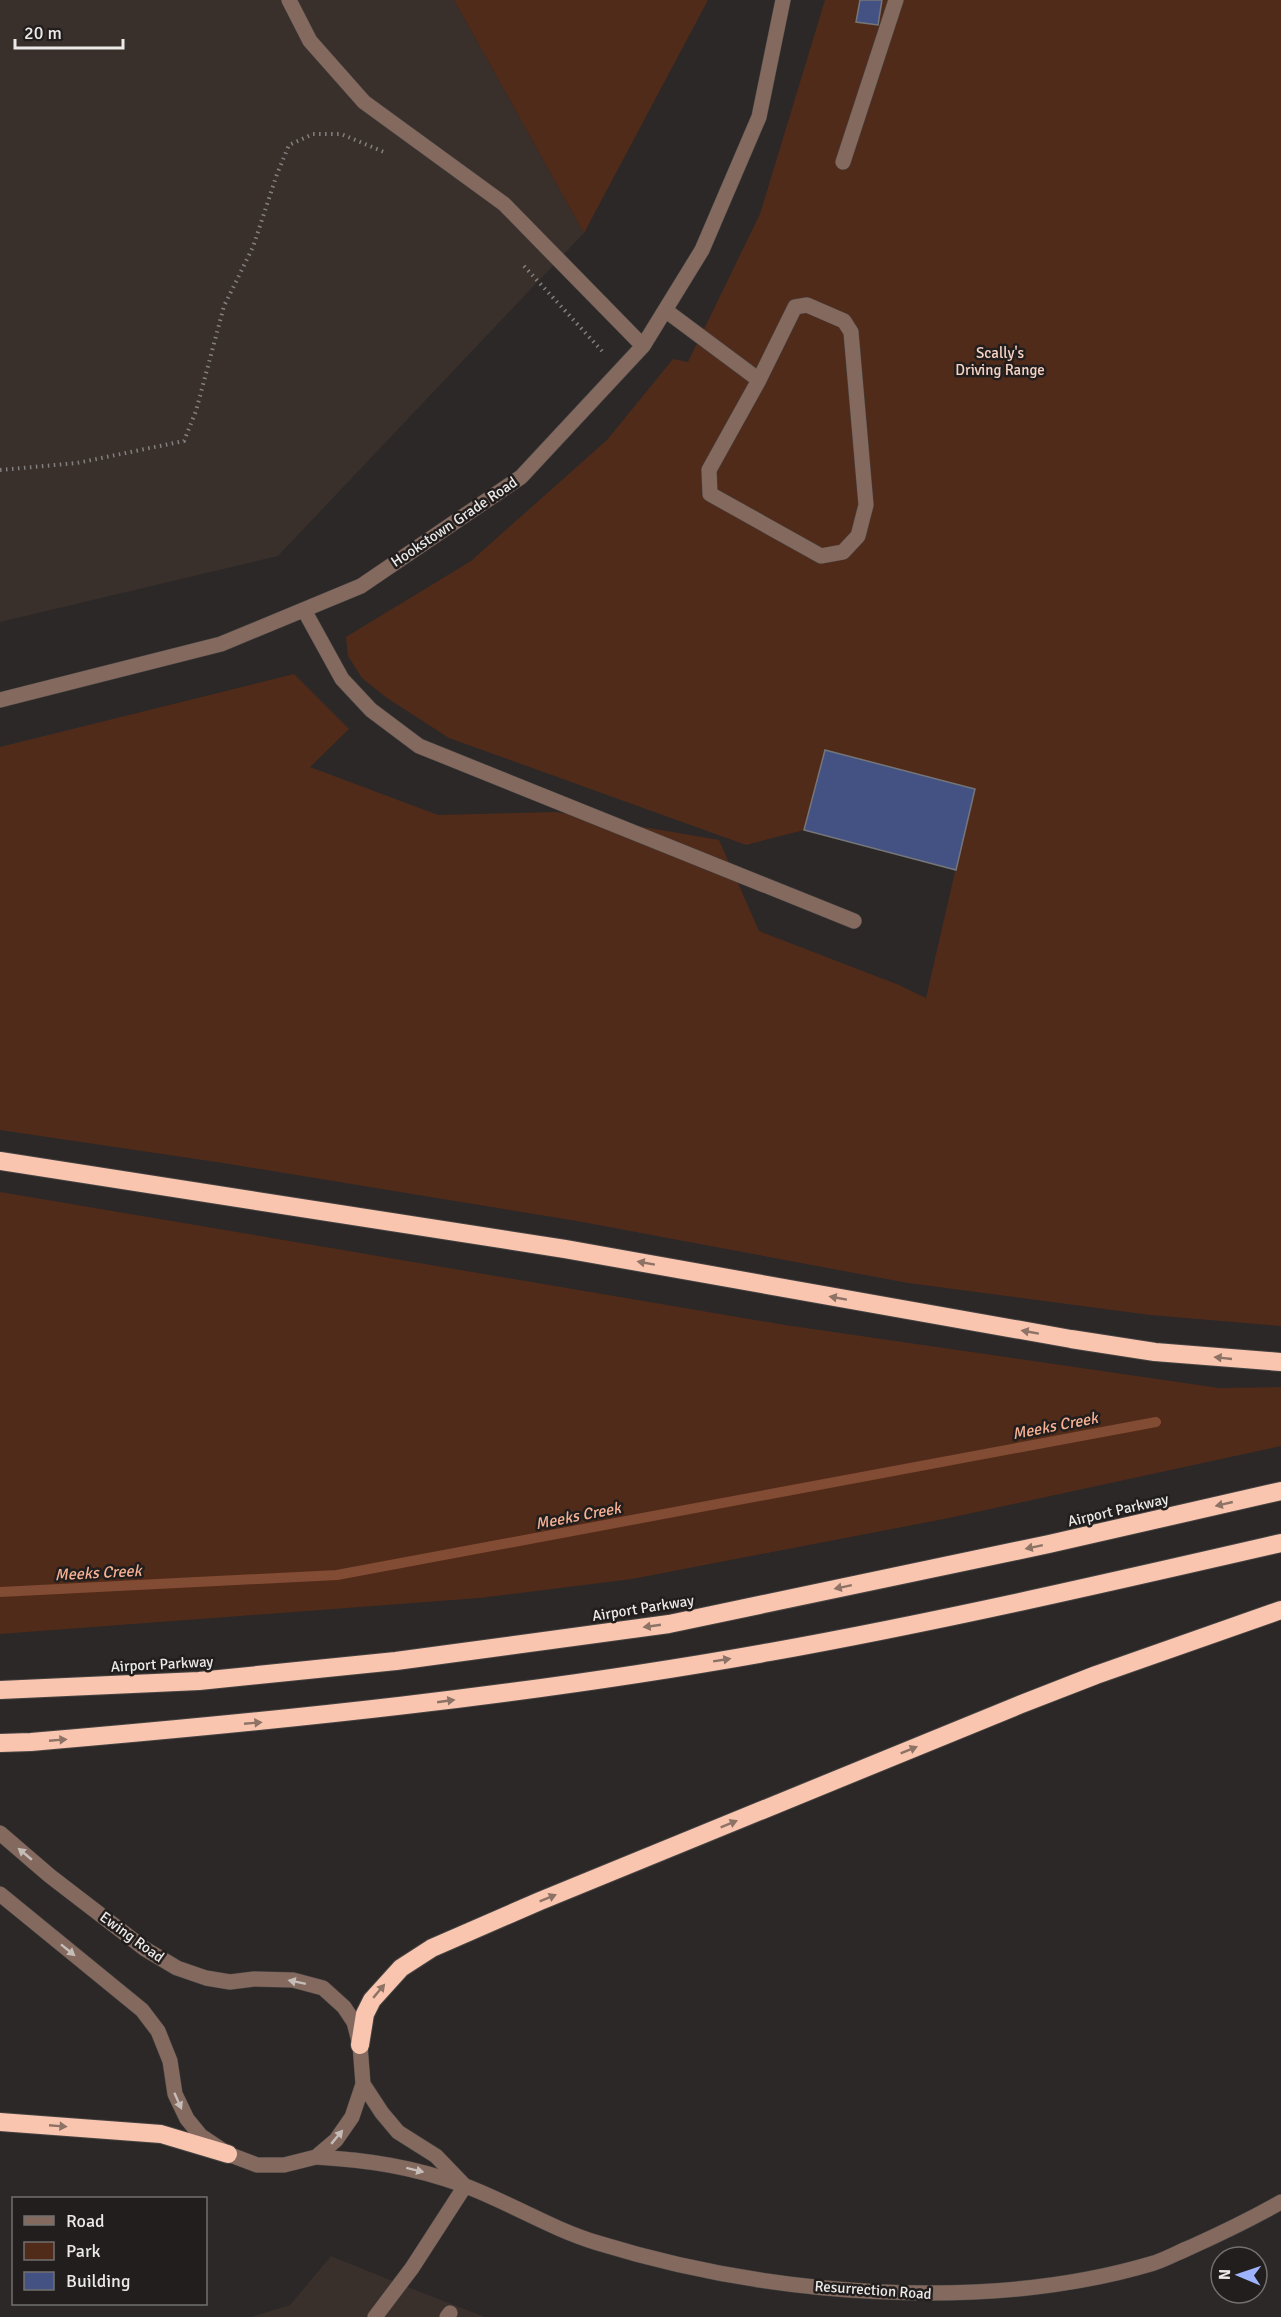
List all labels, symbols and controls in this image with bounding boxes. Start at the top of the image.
scale bar [15,12,123,50]
text: 20 m [24,22,62,44]
park label: Scally's Driving Range [955,344,1045,379]
street label: Hookstown Grade Road [387,473,521,571]
one-way arrow [636,1259,655,1268]
one-way arrow [828,1293,847,1302]
one-way arrow [1020,1327,1039,1336]
one-way arrow [1213,1353,1232,1363]
water label: Meeks Creek [1011,1408,1102,1444]
street label: Airport Parkway [1066,1490,1170,1530]
water label: Meeks Creek [534,1498,625,1534]
one-way arrow [1214,1500,1233,1509]
one-way arrow [1024,1543,1043,1552]
water label: Meeks Creek [54,1561,144,1585]
one-way arrow [833,1583,852,1592]
street label: Airport Parkway [591,1591,695,1625]
one-way arrow [642,1622,661,1631]
street label: Airport Parkway [110,1652,214,1676]
one-way arrow [713,1655,732,1664]
one-way arrow [437,1697,456,1706]
one-way arrow [243,1718,262,1728]
one-way arrow [49,1735,68,1745]
one-way arrow [900,1745,918,1754]
one-way arrow [720,1819,738,1829]
one-way arrow [17,1848,33,1861]
one-way arrow [539,1892,557,1902]
street label: Ewing Road [96,1908,168,1966]
one-way arrow [60,1944,76,1957]
one-way arrow [288,1977,307,1986]
one-way arrow [373,1983,386,1999]
one-way arrow [174,2092,184,2110]
one-way arrow [49,2122,68,2131]
one-way arrow [330,2130,343,2145]
one-way arrow [406,2166,424,2176]
legend [12,2197,207,2305]
text: Road [66,2210,105,2232]
text: Park [66,2240,101,2262]
north arrow [1209,2245,1269,2305]
text: N [1215,2269,1235,2280]
text: Building [66,2270,130,2292]
street label: Resurrection Road [814,2277,932,2303]

